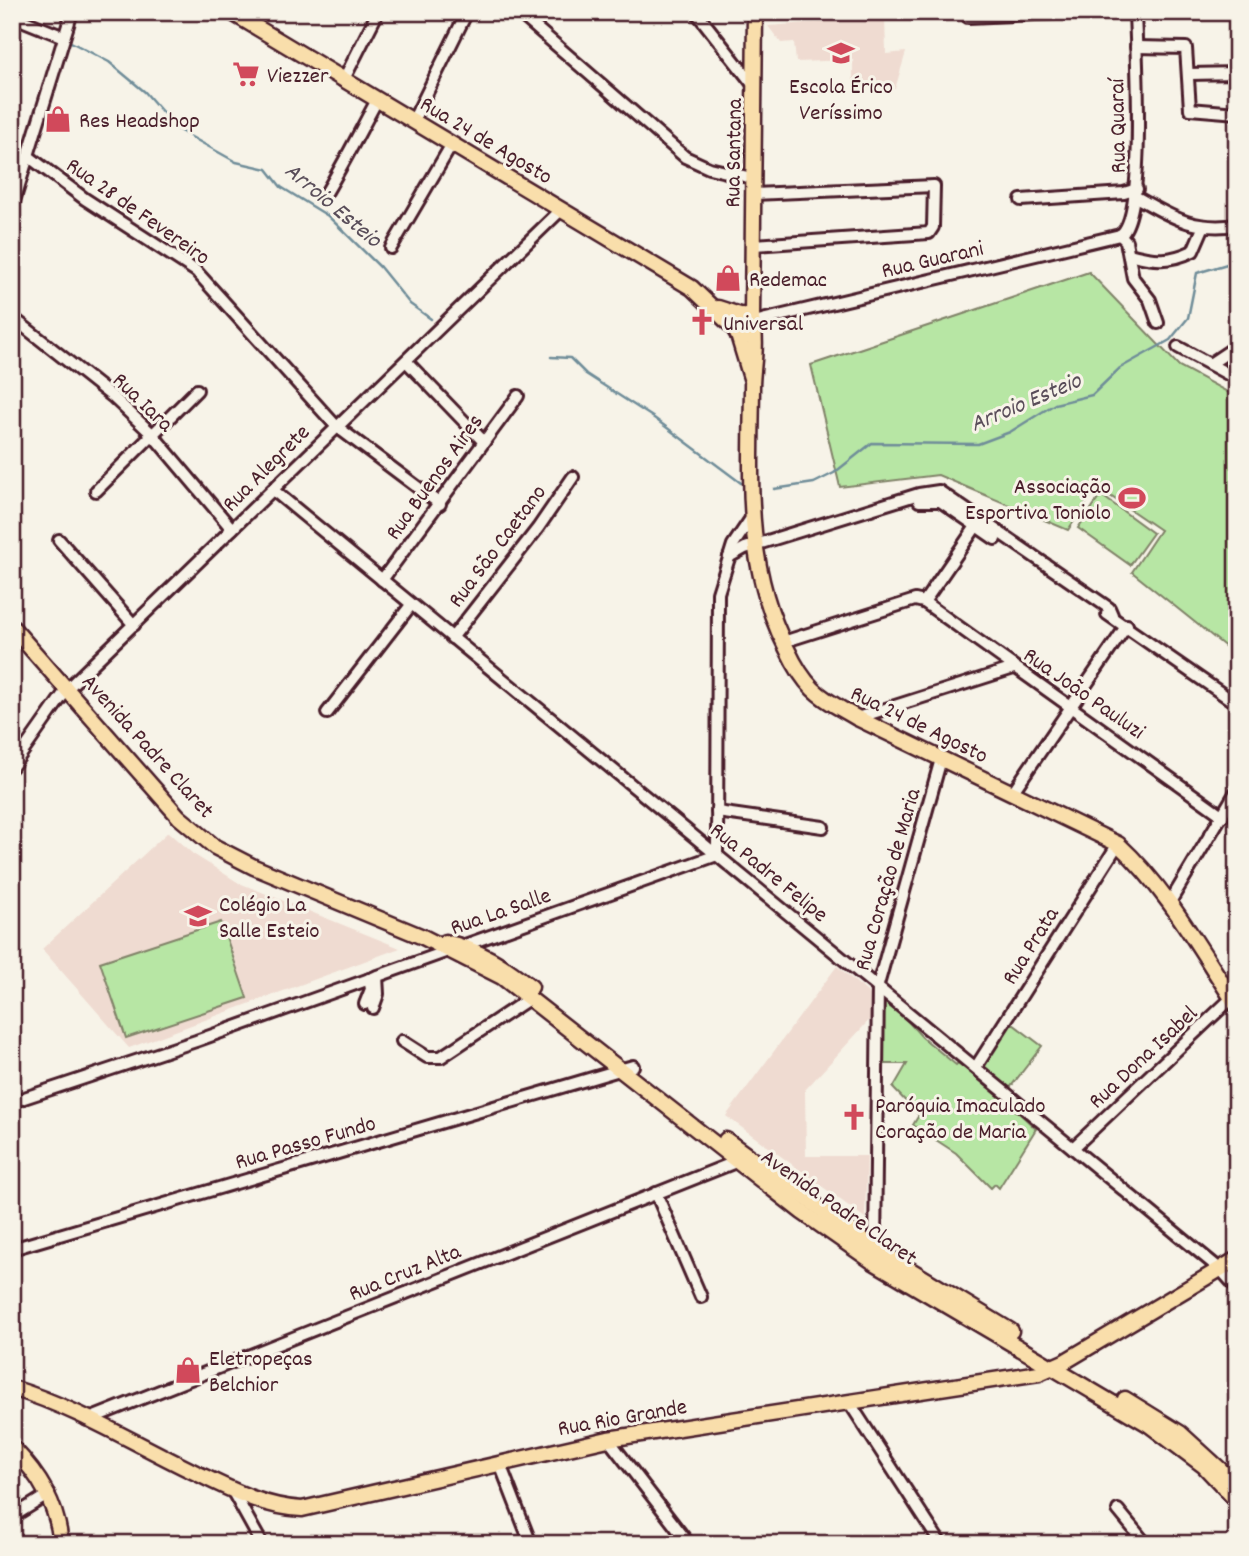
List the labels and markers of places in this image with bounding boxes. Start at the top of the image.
school or university icon: Escola Érico Veríssimo [826,38,856,68]
supermarket icon: Viezzer [231,59,261,89]
place label: Viezzer [267,61,329,94]
place label: Escola Érico Veríssimo [789,72,893,131]
shop icon: Res Headshop [43,104,73,134]
place label: Res Headshop [79,106,200,139]
shop icon: Redemac [713,263,743,293]
place label: Redemac [749,265,827,298]
church icon: Universal [687,307,717,337]
place label: Universal [723,309,804,342]
place label: Associação Esportiva Toniolo [965,472,1111,531]
sports icon: Associação Esportiva Toniolo [1117,483,1147,513]
place label: Colégio La Salle Esteio [219,890,319,949]
school or university icon: Colégio La Salle Esteio [183,901,213,931]
place label: Paróquia Imaculado Coração de Maria [875,1091,1046,1150]
church icon: Paróquia Imaculado Coração de Maria [839,1102,869,1132]
place label: Eletropeças Belchior [209,1344,313,1403]
shop icon: Eletropeças Belchior [173,1355,203,1385]

